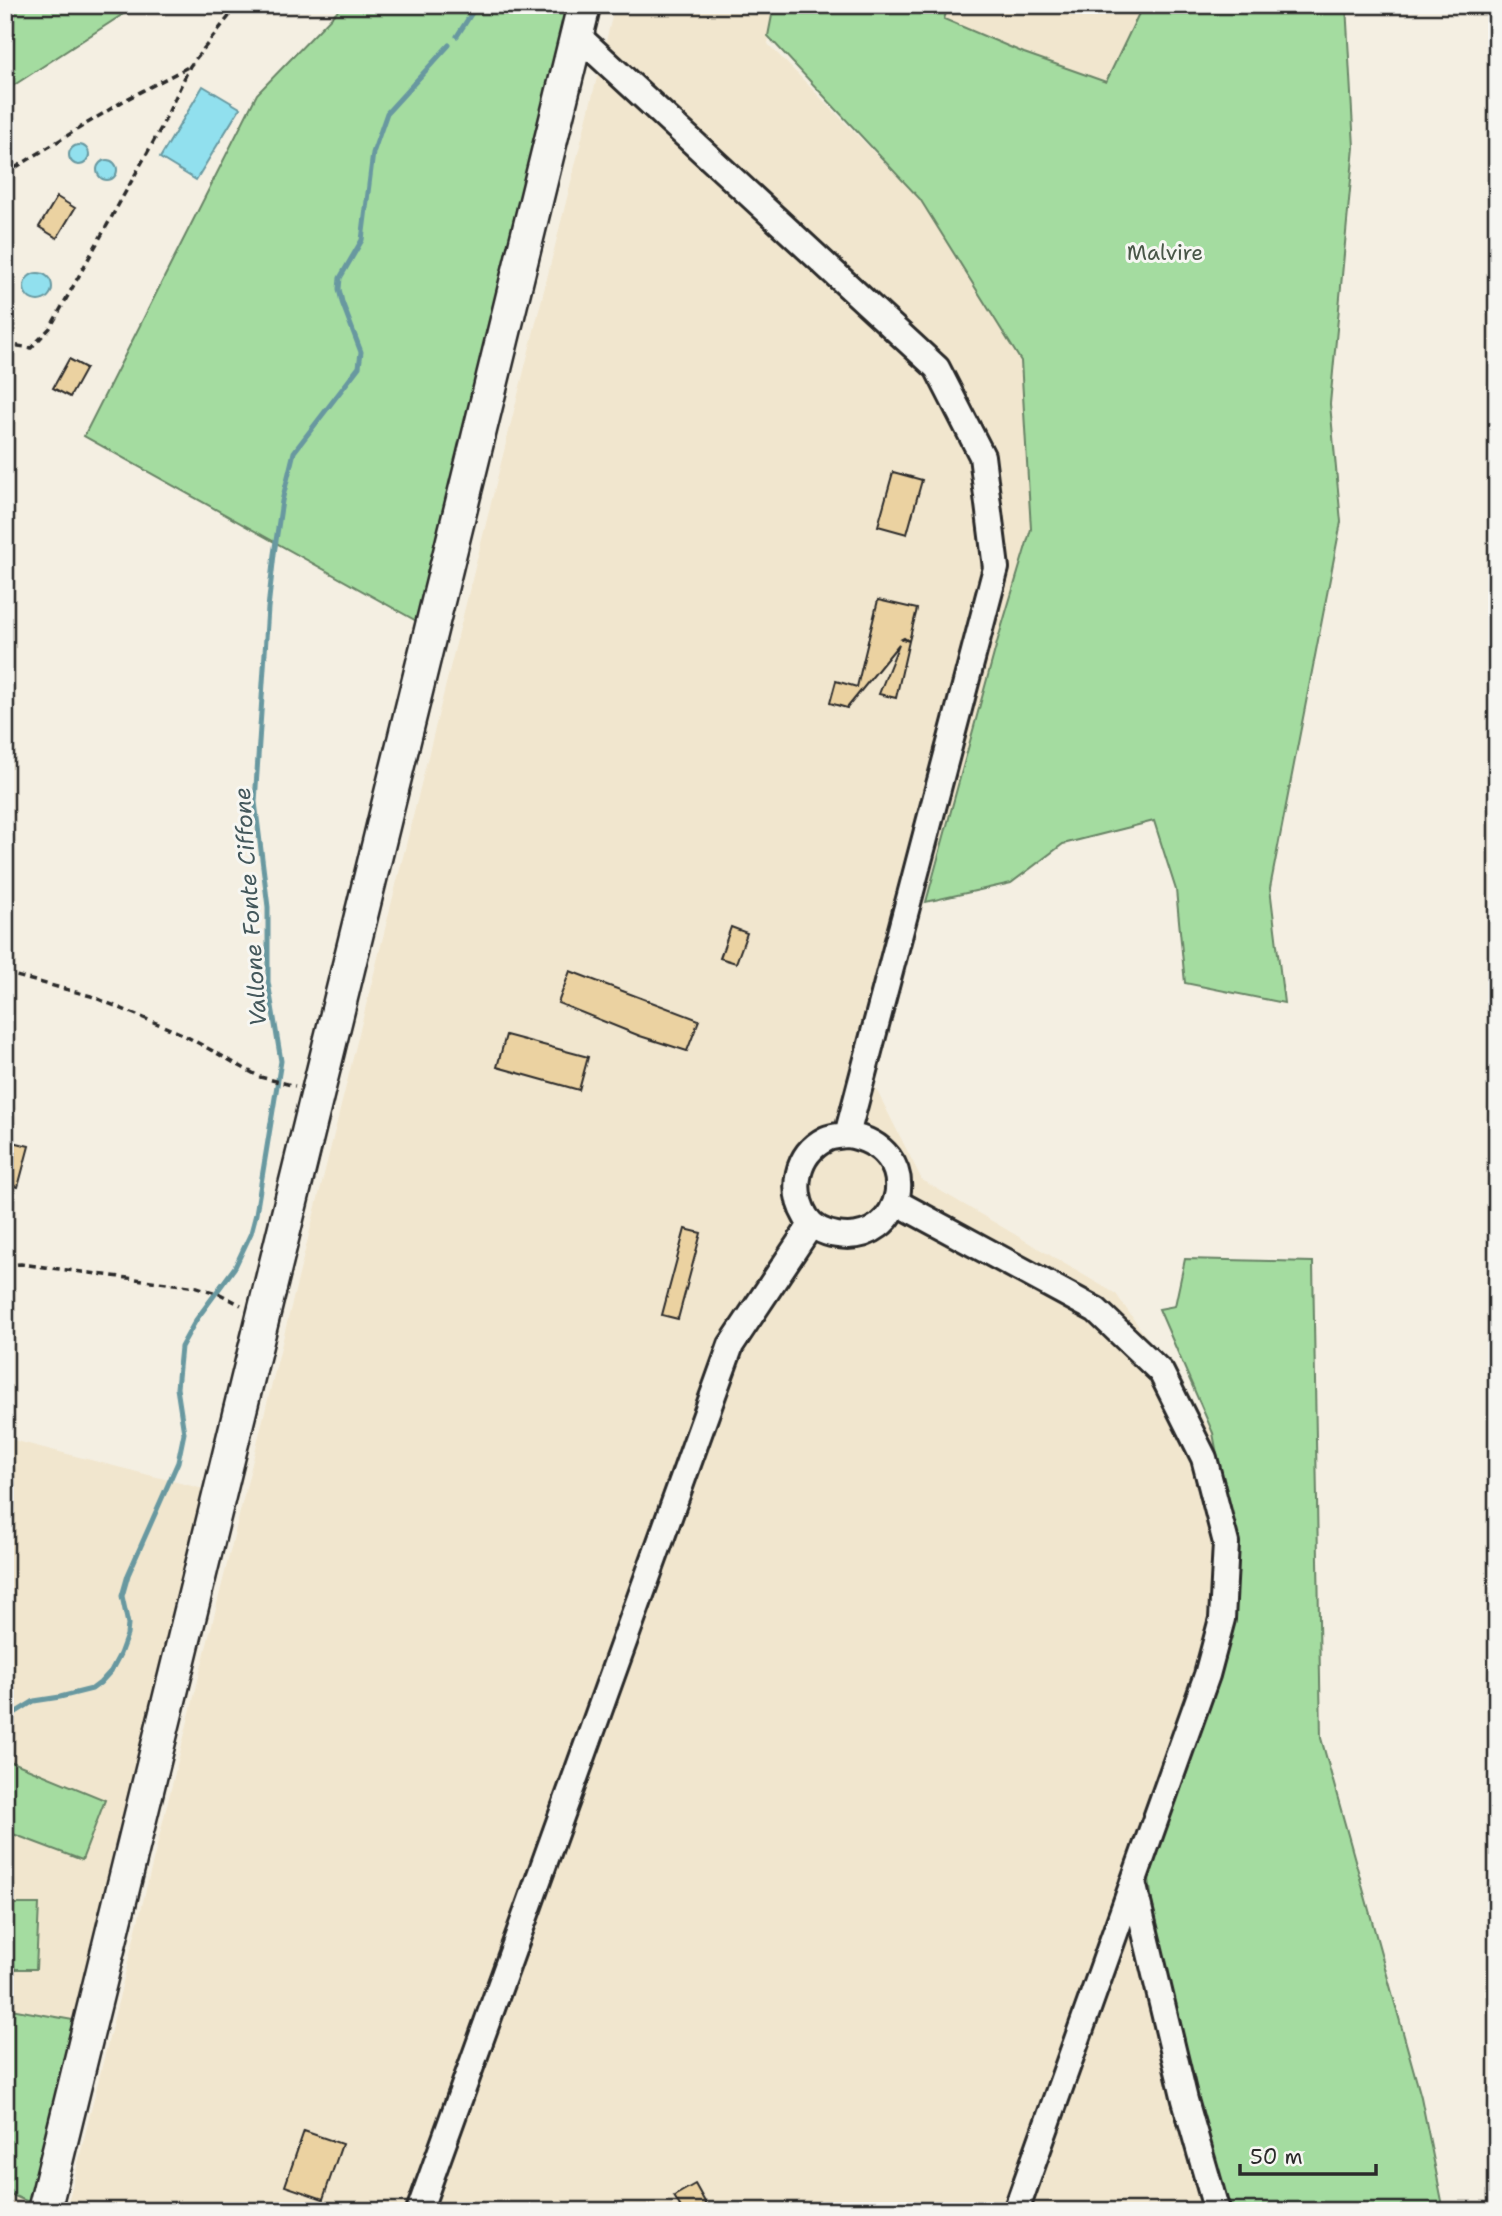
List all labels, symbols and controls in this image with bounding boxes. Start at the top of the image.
park label: Malvire [1127,239,1203,267]
water label: Vallone Fonte Ciffone [227,786,273,1028]
scale bar [1240,2132,1376,2176]
text: 50 m [1250,2143,1303,2171]

